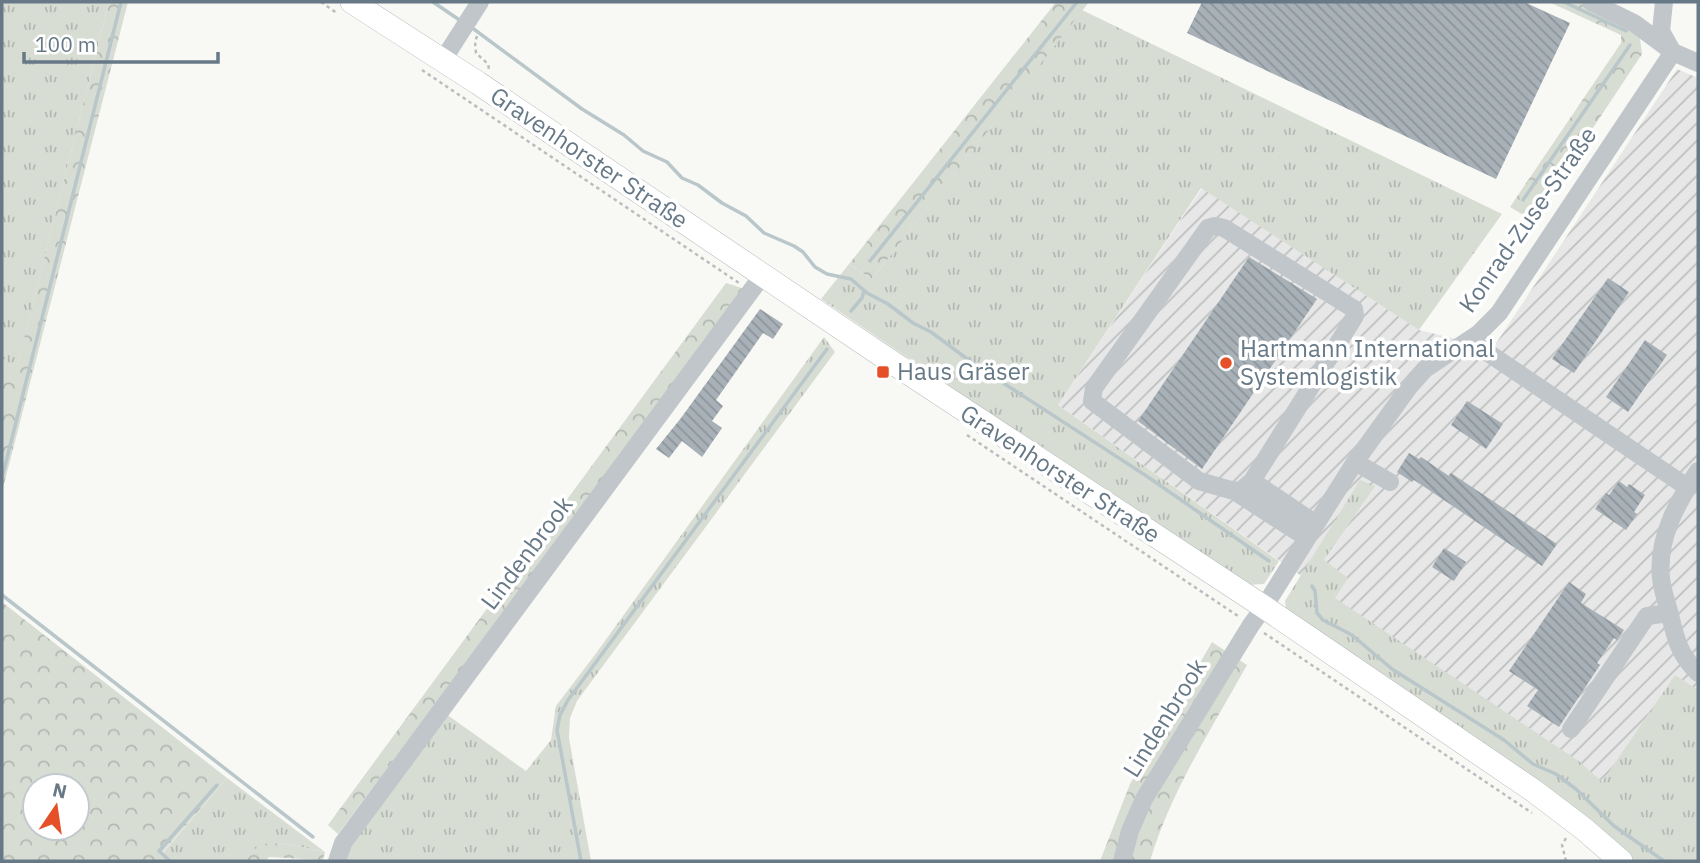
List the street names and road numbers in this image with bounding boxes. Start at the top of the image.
street label: Gravenhorster Straße [484,79,695,235]
street label: Konrad-Zuse-Straße [1451,120,1603,319]
street label: Gravenhorster Straße [954,396,1167,550]
street label: Lindenbrook [473,489,580,616]
street label: Lindenbrook [1115,652,1214,783]

